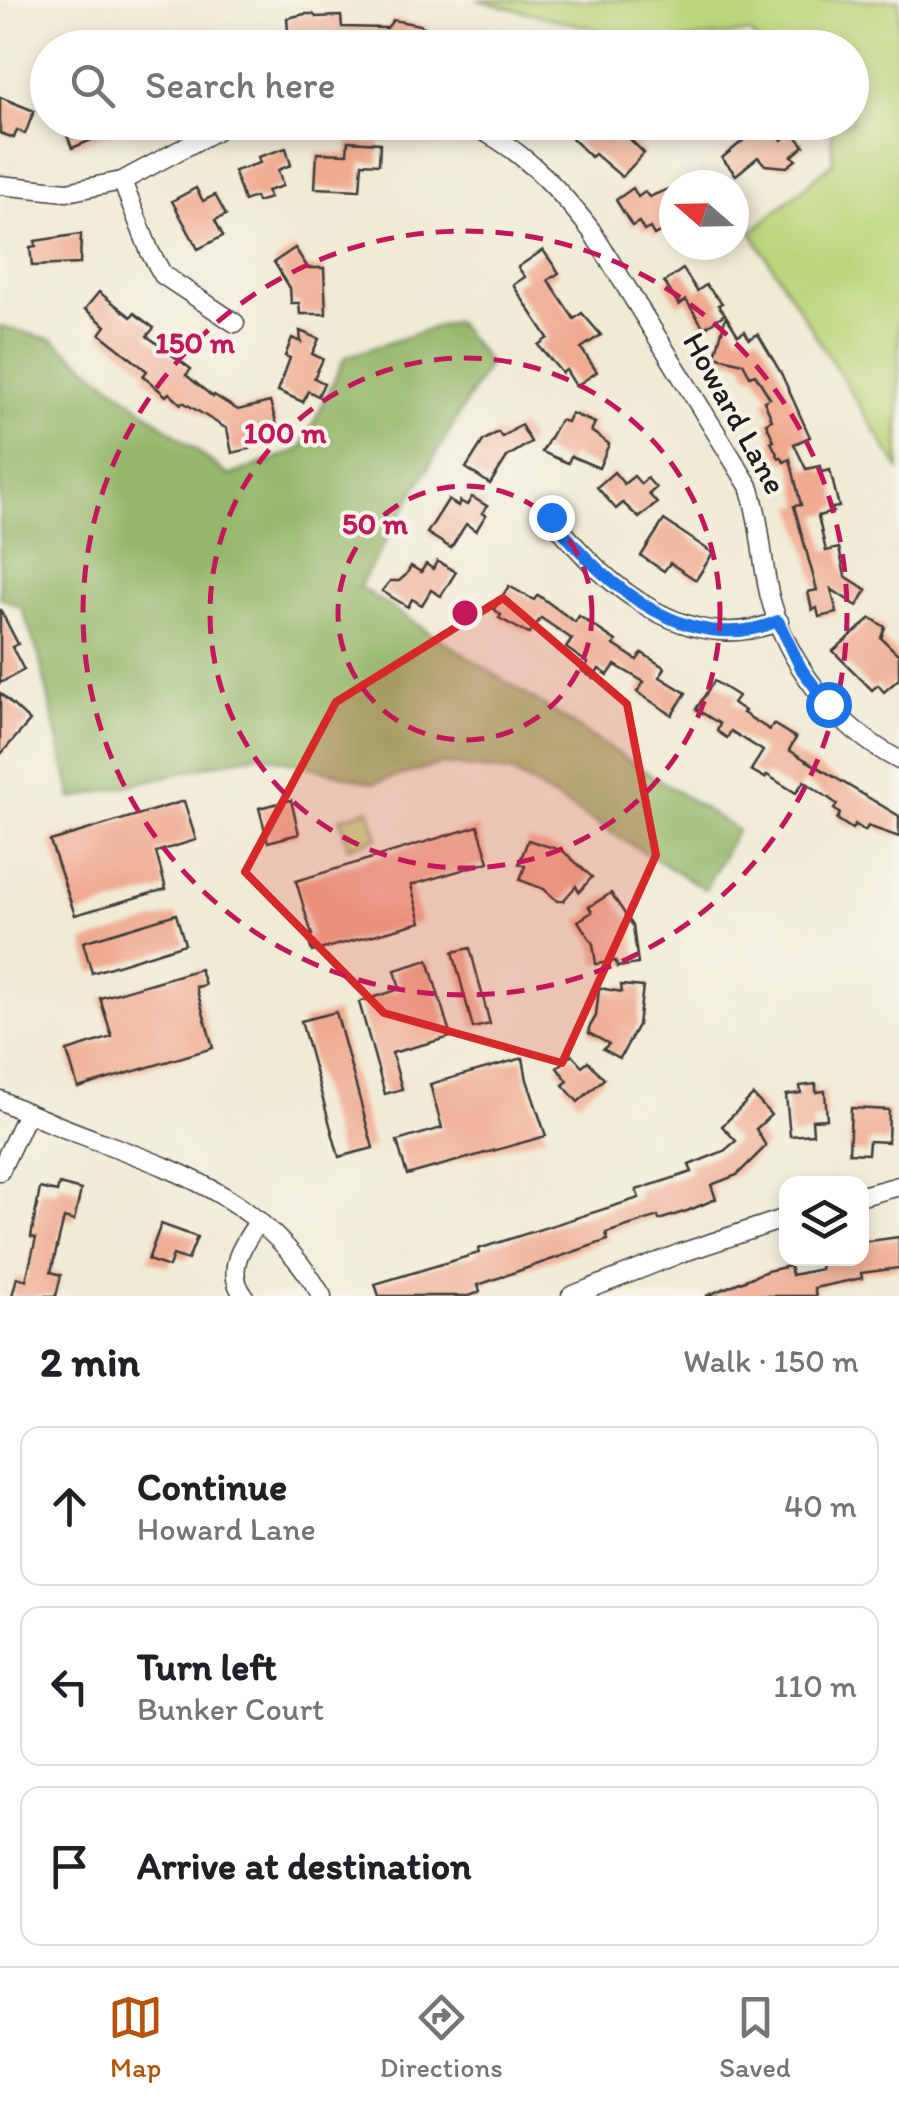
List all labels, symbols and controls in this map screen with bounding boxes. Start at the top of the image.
search box [30,30,869,140]
icon: search [65,58,120,113]
text: Search here [145,62,336,108]
north arrow [659,170,749,260]
text: 150 m [155,324,236,361]
street label: Howard Lane [675,326,795,500]
text: 100 m [244,414,327,451]
route end [529,495,575,541]
text: 50 m [342,505,409,542]
centre of rings [447,595,483,631]
route start [806,682,852,728]
map controls [779,1176,869,1266]
button: layers [779,1176,869,1266]
text: 2 min [40,1336,140,1387]
text: Walk · 150 m [683,1342,859,1380]
text: Continue [137,1464,287,1510]
icon: ahead [42,1479,97,1534]
text: 40 m [784,1487,857,1525]
text: Howard Lane [137,1510,316,1548]
text: Turn left [137,1644,277,1690]
icon: left [42,1659,97,1714]
text: 110 m [773,1667,857,1705]
text: Bunker Court [137,1690,324,1728]
icon: arrive [42,1839,97,1894]
text: Arrive at destination [137,1843,472,1889]
tab: Map [108,1990,163,2084]
tab: Directions [380,1990,503,2084]
tab: Saved [719,1990,791,2084]

